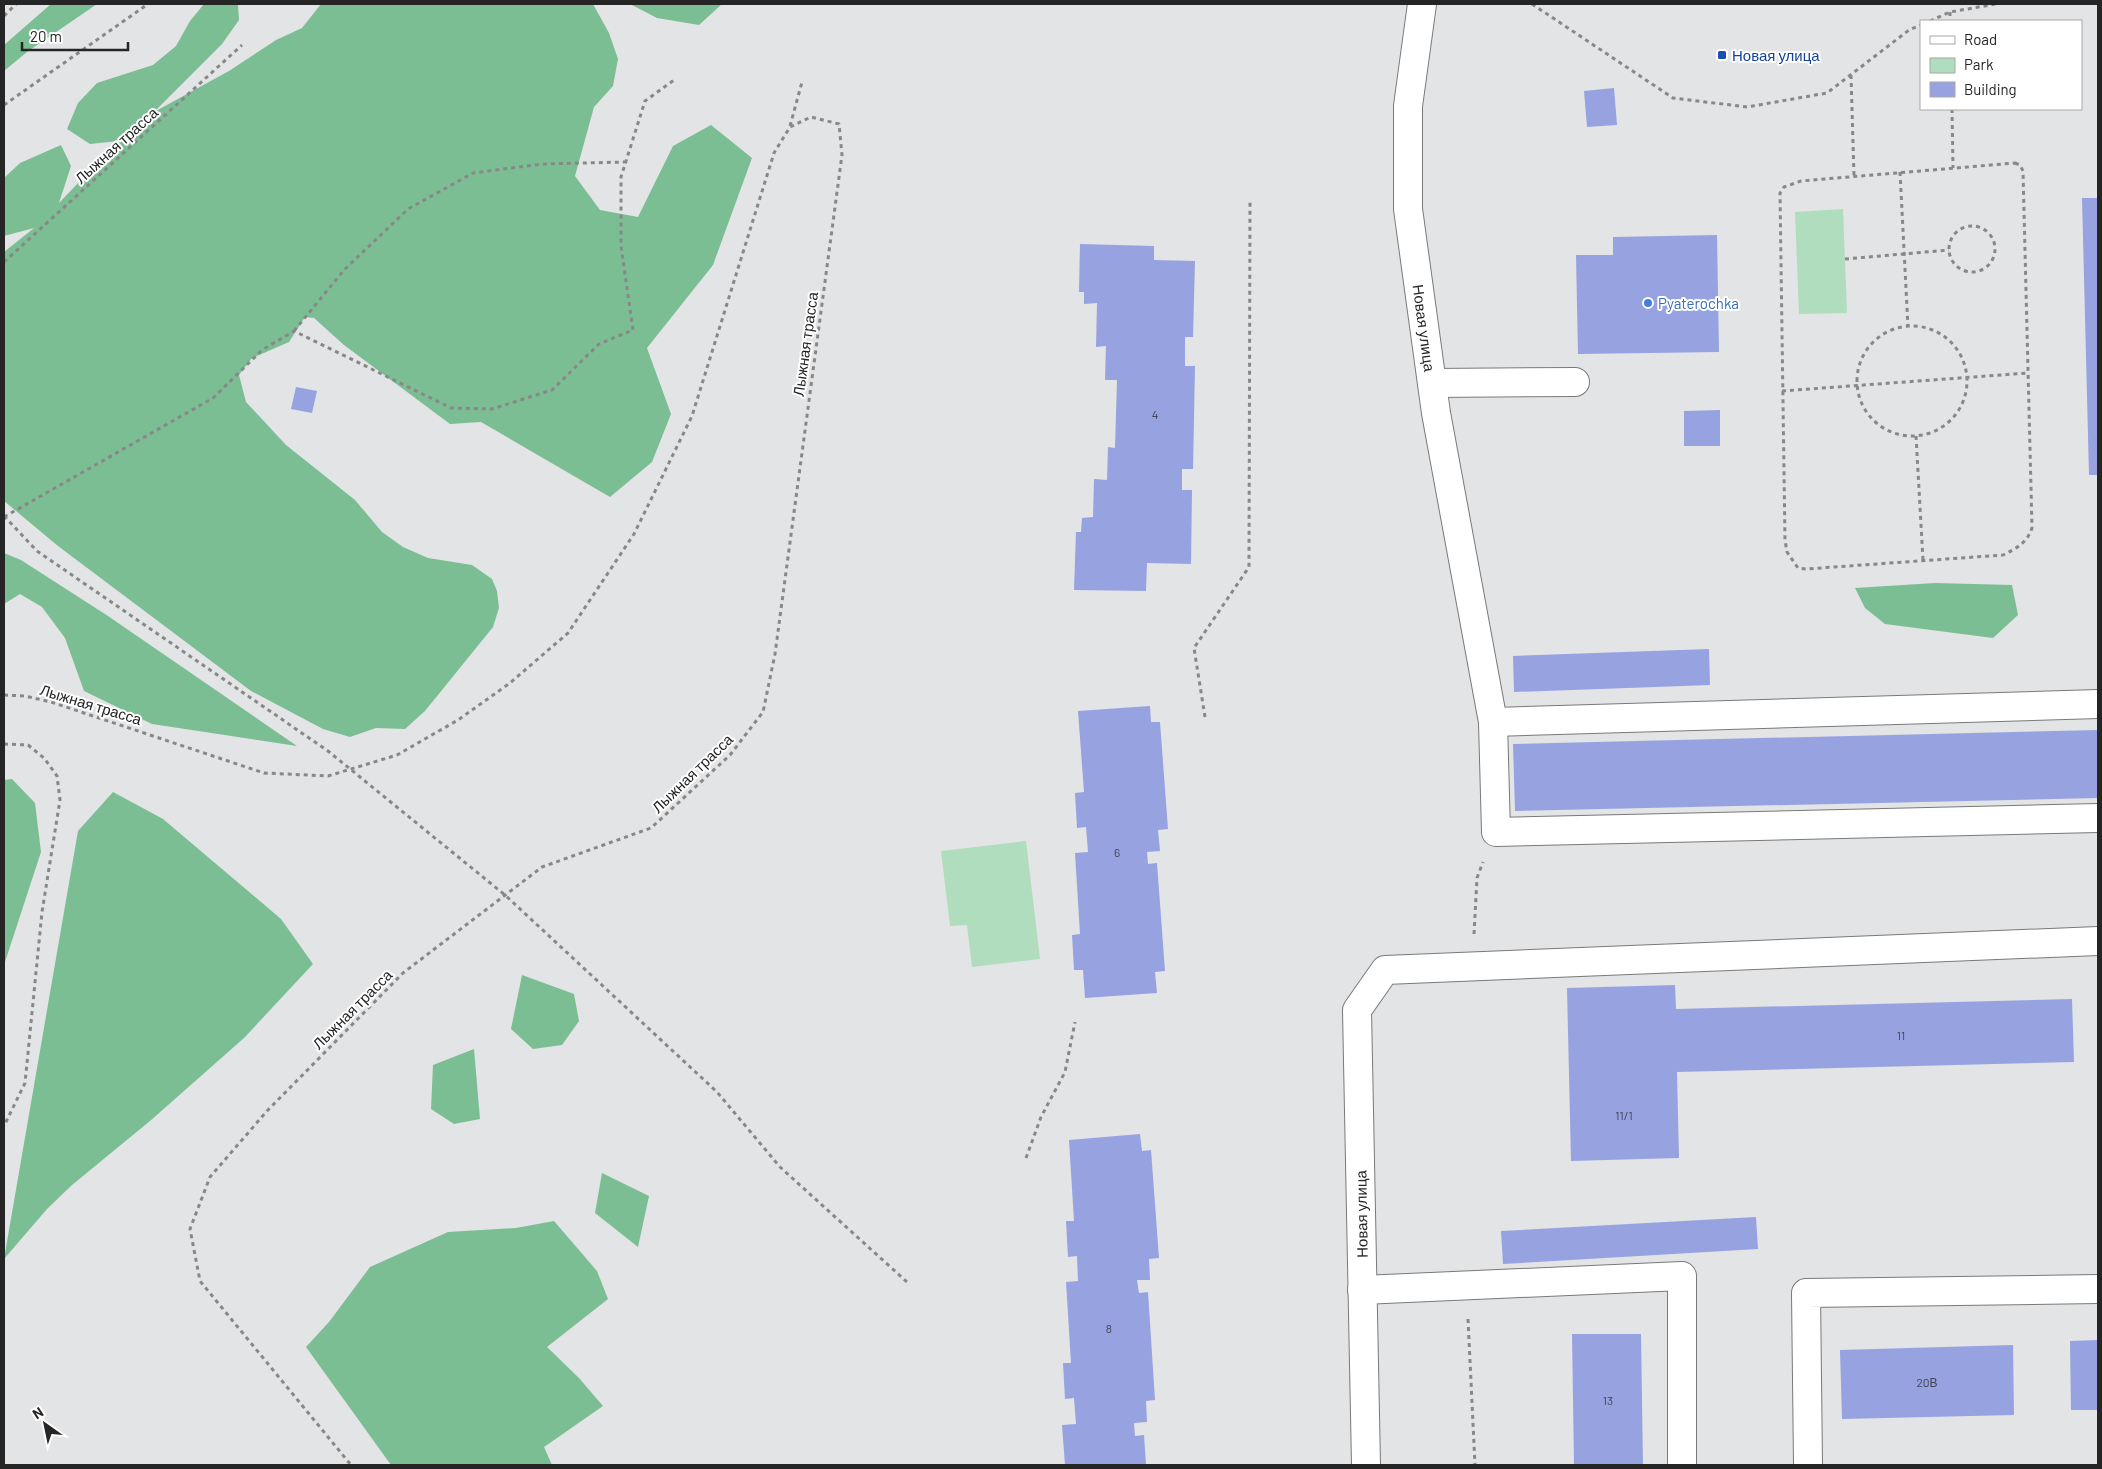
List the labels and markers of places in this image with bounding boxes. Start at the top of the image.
place label: Новая улица [1732,46,1820,64]
marker: Новая улица [1716,49,1728,61]
place label: Pyaterochka [1658,294,1739,312]
marker: Pyaterochka [1642,297,1654,309]

